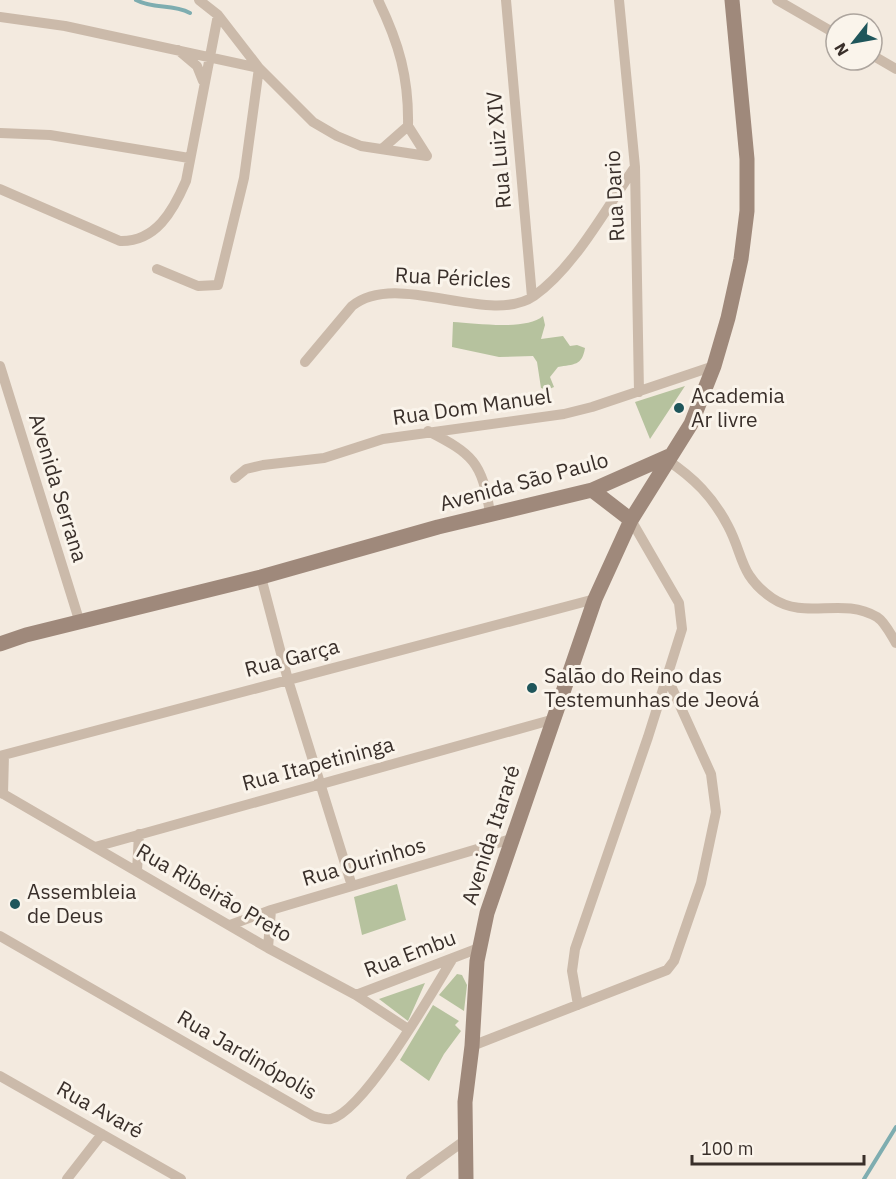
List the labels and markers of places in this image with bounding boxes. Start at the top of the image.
place label: Academia Ar livre [691,381,785,433]
marker: Academia Ar livre [672,401,686,415]
place label: Salão do Reino das Testemunhas de Jeová [544,661,759,713]
marker: Salão do Reino das Testemunhas de Jeová [525,681,539,695]
place label: Assembleia de Deus [27,877,137,929]
marker: Assembleia de Deus [8,897,22,911]

